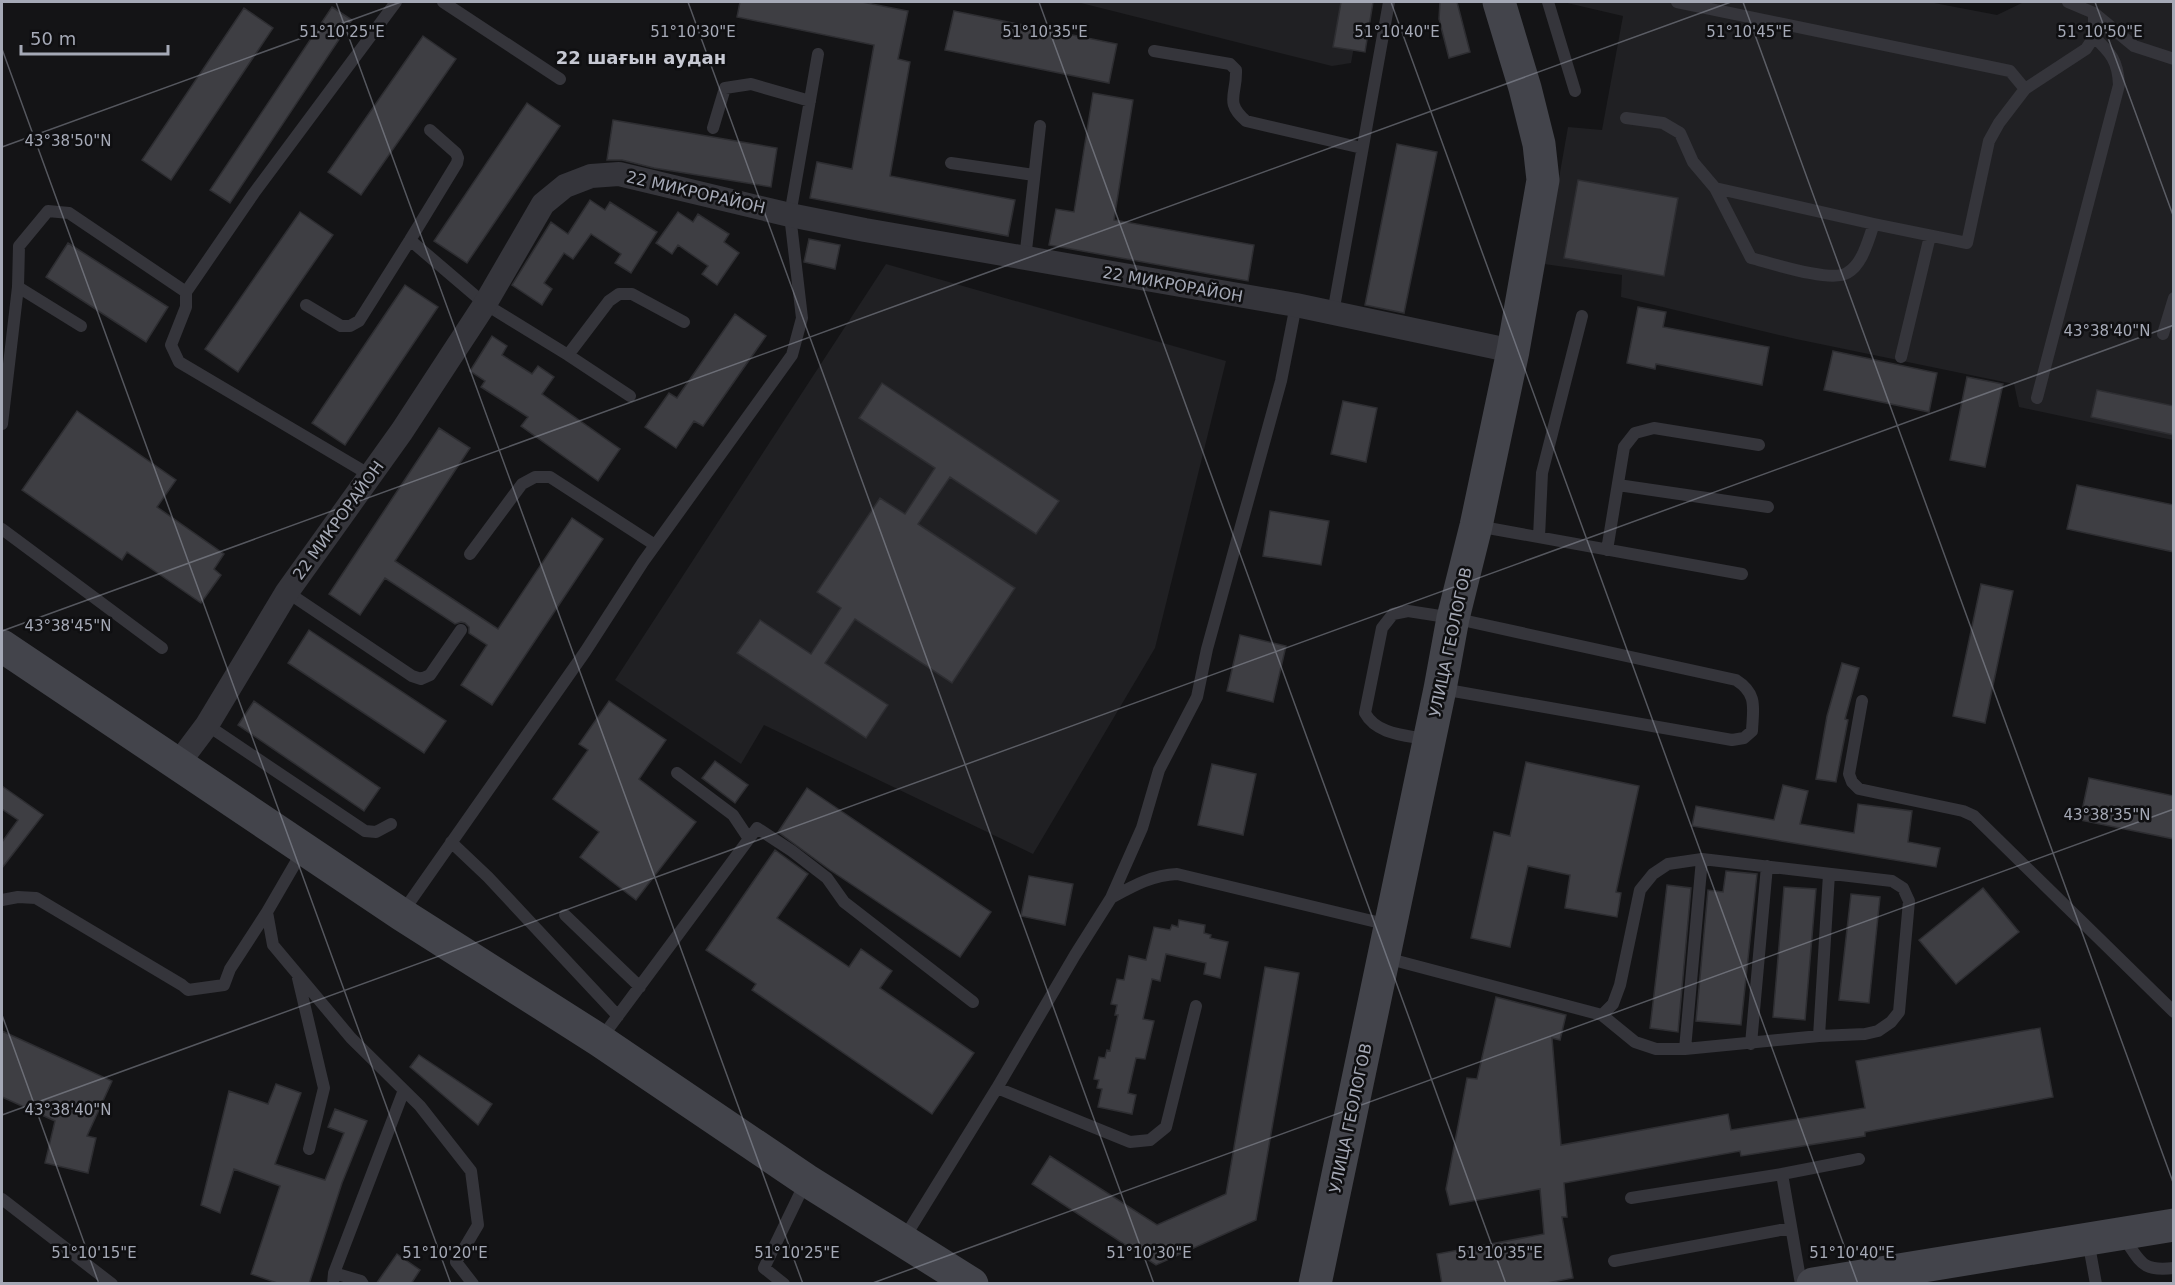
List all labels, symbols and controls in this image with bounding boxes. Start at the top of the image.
scale bar [21,18,168,56]
text: 51°10'25"E [299,23,385,41]
text: 51°10'30"E [650,23,736,41]
text: 51°10'35"E [1002,23,1088,41]
text: 51°10'40"E [1354,23,1440,41]
text: 51°10'45"E [1706,23,1792,41]
text: 51°10'50"E [2057,23,2143,41]
text: 50 m [30,28,76,49]
district label: 22 шағын аудан [556,47,726,68]
text: 43°38'50"N [24,132,112,150]
street label: 22 МИКРОРАЙОН [625,167,767,218]
street label: 22 МИКРОРАЙОН [1101,263,1244,306]
text: 43°38'40"N [2063,322,2151,340]
street label: 22 МИКРОРАЙОН [289,457,388,583]
street label: УЛИЦА ГЕОЛОГОВ [1425,565,1476,719]
text: 43°38'45"N [24,617,112,635]
text: 43°38'35"N [2063,806,2151,824]
street label: УЛИЦА ГЕОЛОГОВ [1325,1041,1376,1195]
text: 43°38'40"N [24,1101,112,1119]
text: 51°10'15"E [51,1244,137,1262]
text: 51°10'20"E [402,1244,488,1262]
text: 51°10'25"E [754,1244,840,1262]
text: 51°10'30"E [1106,1244,1192,1262]
text: 51°10'35"E [1457,1244,1543,1262]
text: 51°10'40"E [1809,1244,1895,1262]

